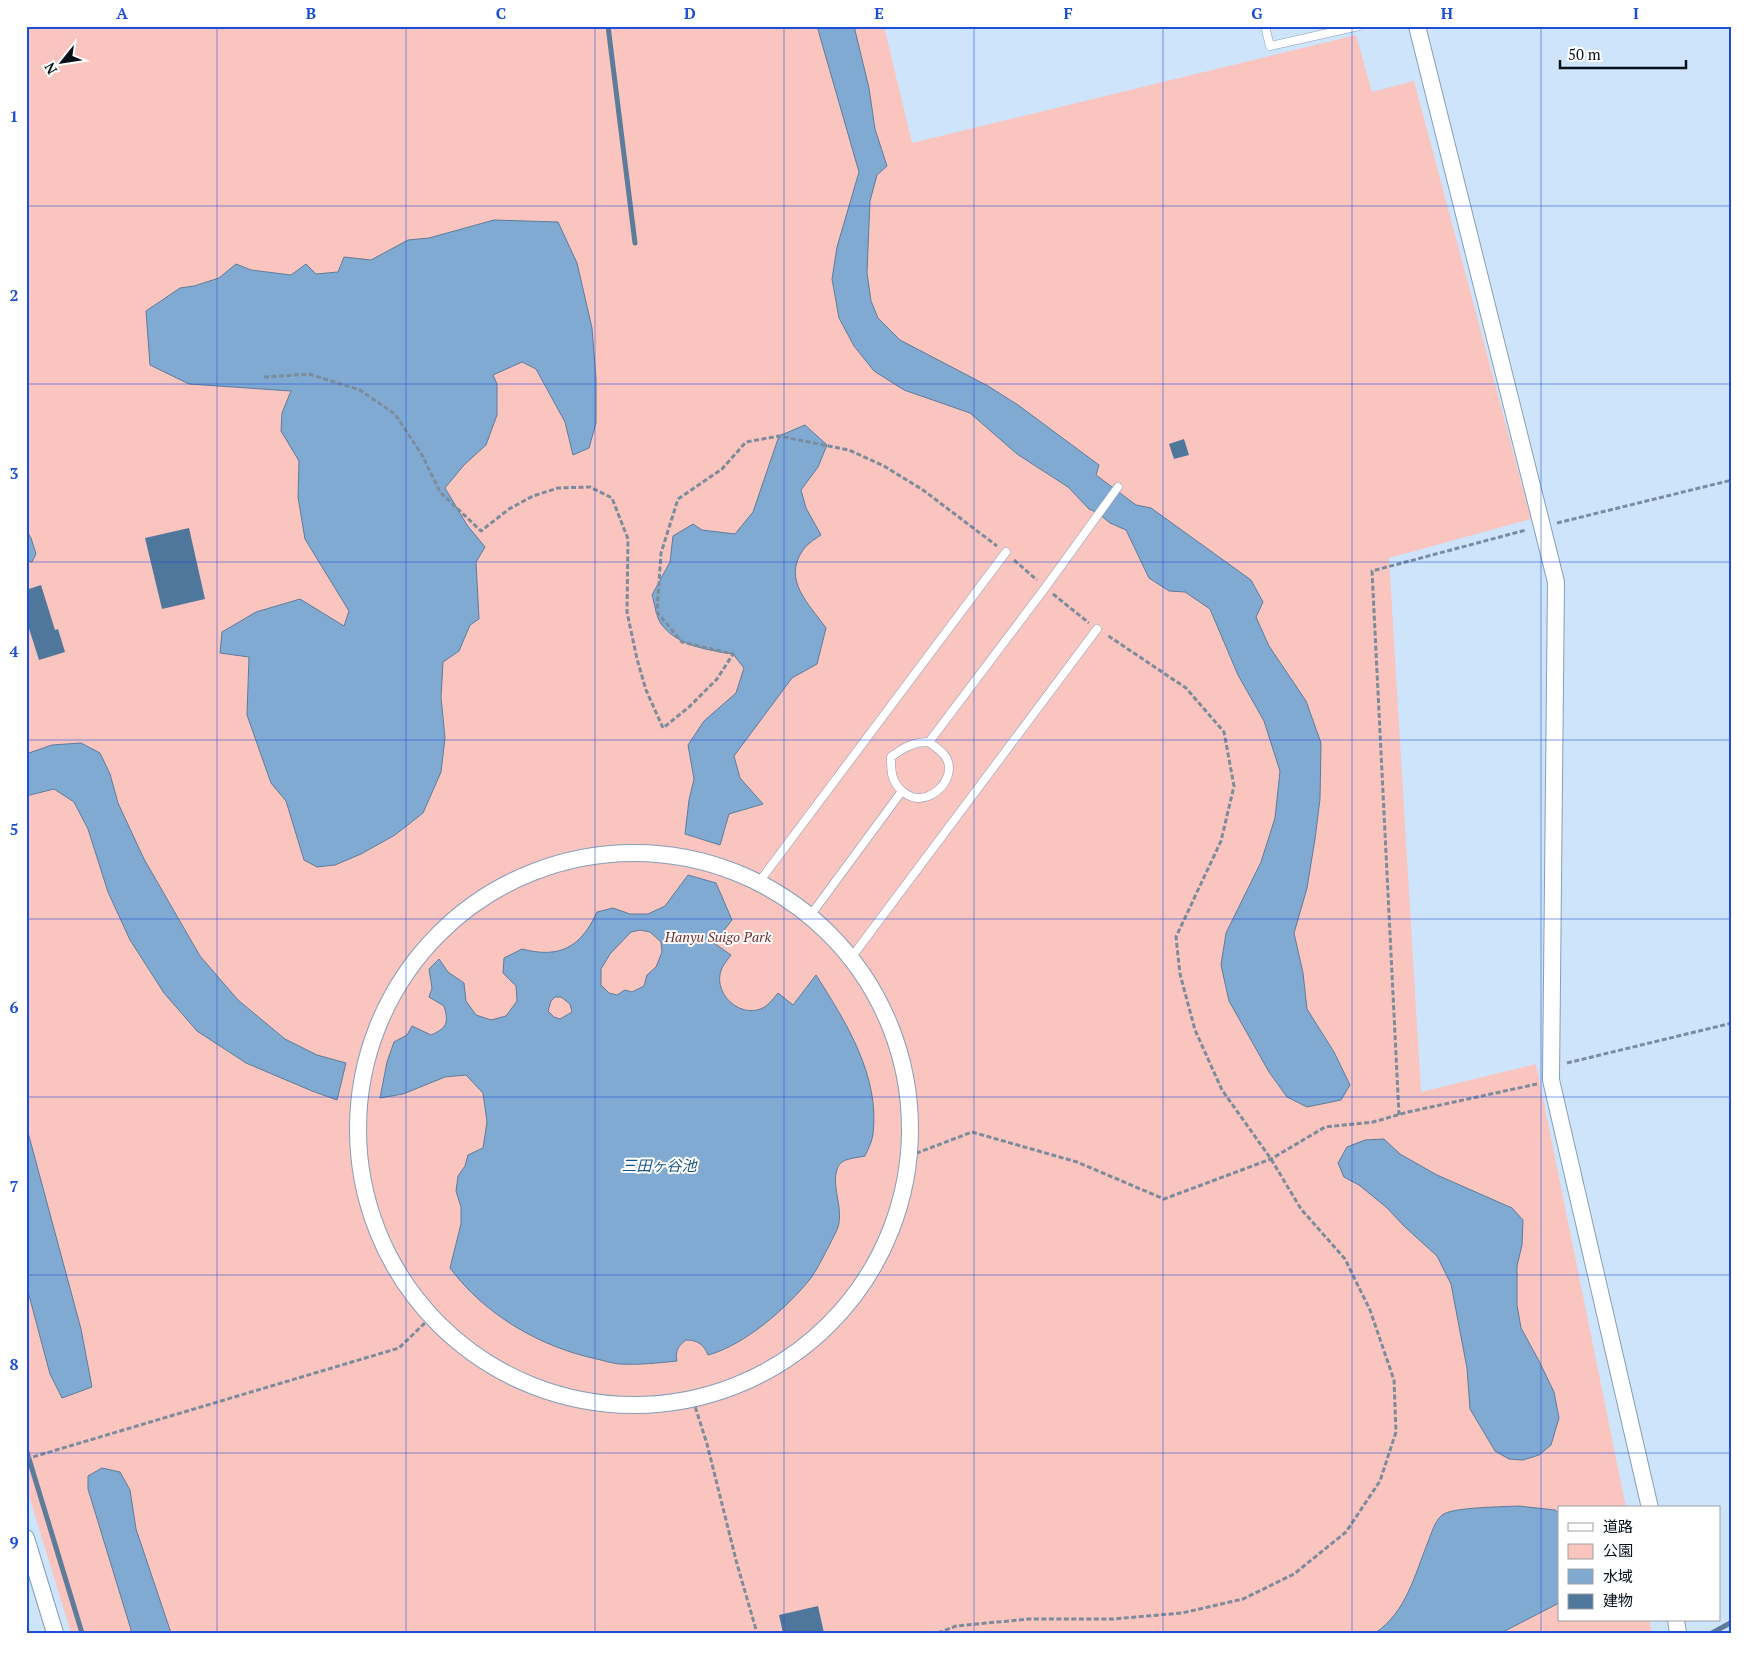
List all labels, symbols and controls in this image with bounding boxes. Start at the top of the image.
text: A [116,2,128,24]
text: B [306,2,316,24]
text: C [496,2,506,24]
text: D [684,2,696,24]
text: E [874,2,884,24]
text: F [1063,2,1073,24]
text: G [1251,2,1263,24]
text: H [1441,2,1453,24]
text: I [1633,2,1639,24]
north arrow [38,38,88,88]
scale bar [1560,38,1687,70]
text: 50 m [1568,44,1601,64]
text: N [39,59,61,78]
text: 1 [9,105,19,127]
text: 2 [9,284,19,306]
text: 3 [9,462,19,484]
text: 4 [9,640,19,662]
text: 5 [9,818,19,840]
park label: Hanyu Suigo Park [664,927,772,946]
text: 6 [9,996,19,1018]
water label: 三田ヶ谷池 [621,1155,698,1175]
text: 7 [9,1175,19,1197]
text: 8 [9,1353,19,1375]
legend [1558,1506,1720,1622]
text: 道路 [1603,1516,1633,1536]
text: 9 [9,1531,19,1553]
text: 公園 [1603,1540,1633,1560]
text: 水域 [1603,1566,1633,1586]
text: 建物 [1603,1590,1633,1610]

